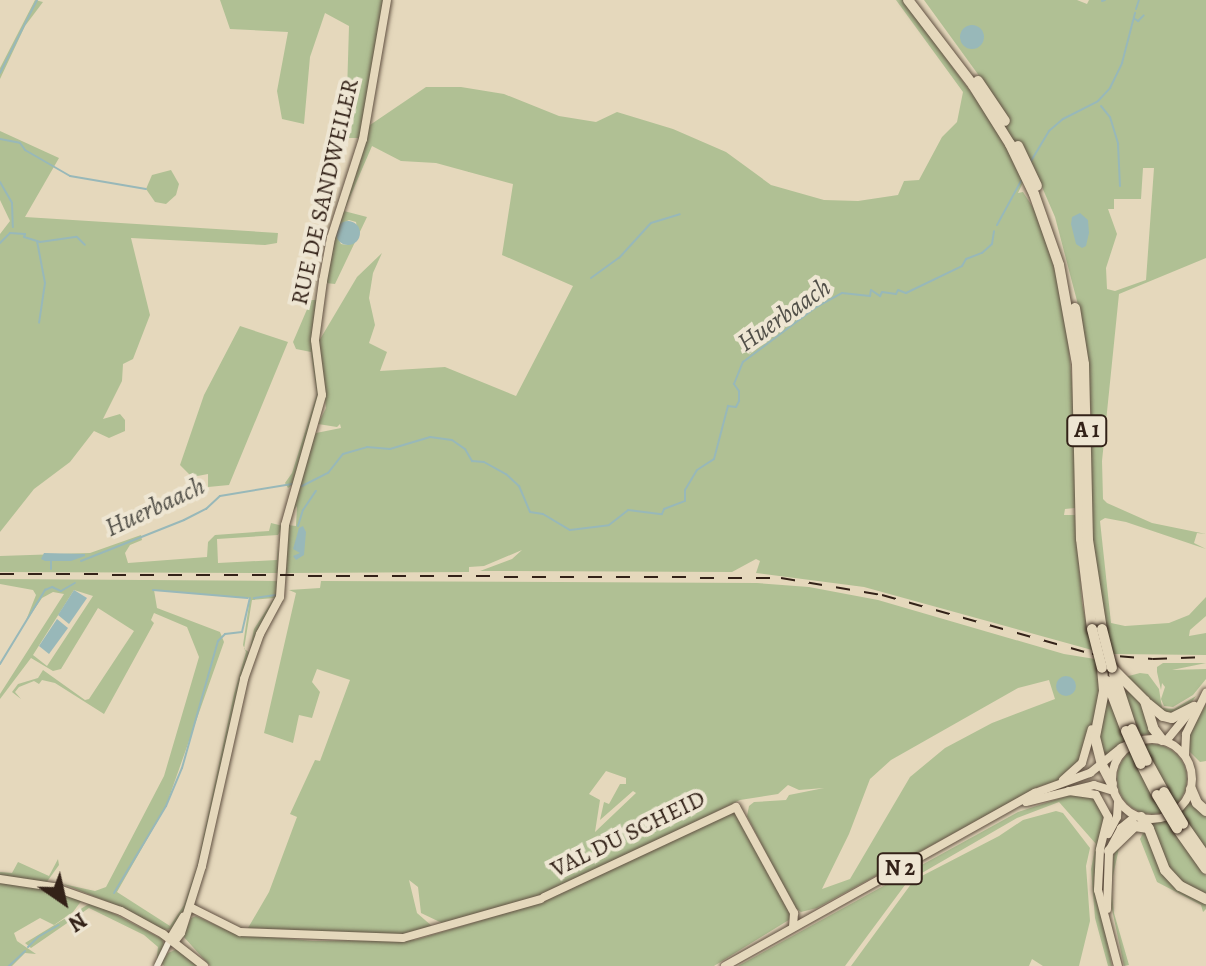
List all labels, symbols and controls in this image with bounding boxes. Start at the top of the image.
street label: RUE DE SANDWEILER [285,76,365,308]
water label: Huerbaach [731,272,837,358]
road number: A 1 [1065,413,1109,449]
water label: Huerbaach [100,470,210,544]
street label: VAL DU SCHEID [546,784,710,884]
road number: N 2 [876,851,924,887]
north arrow [24,862,104,942]
text: N [62,905,92,939]

